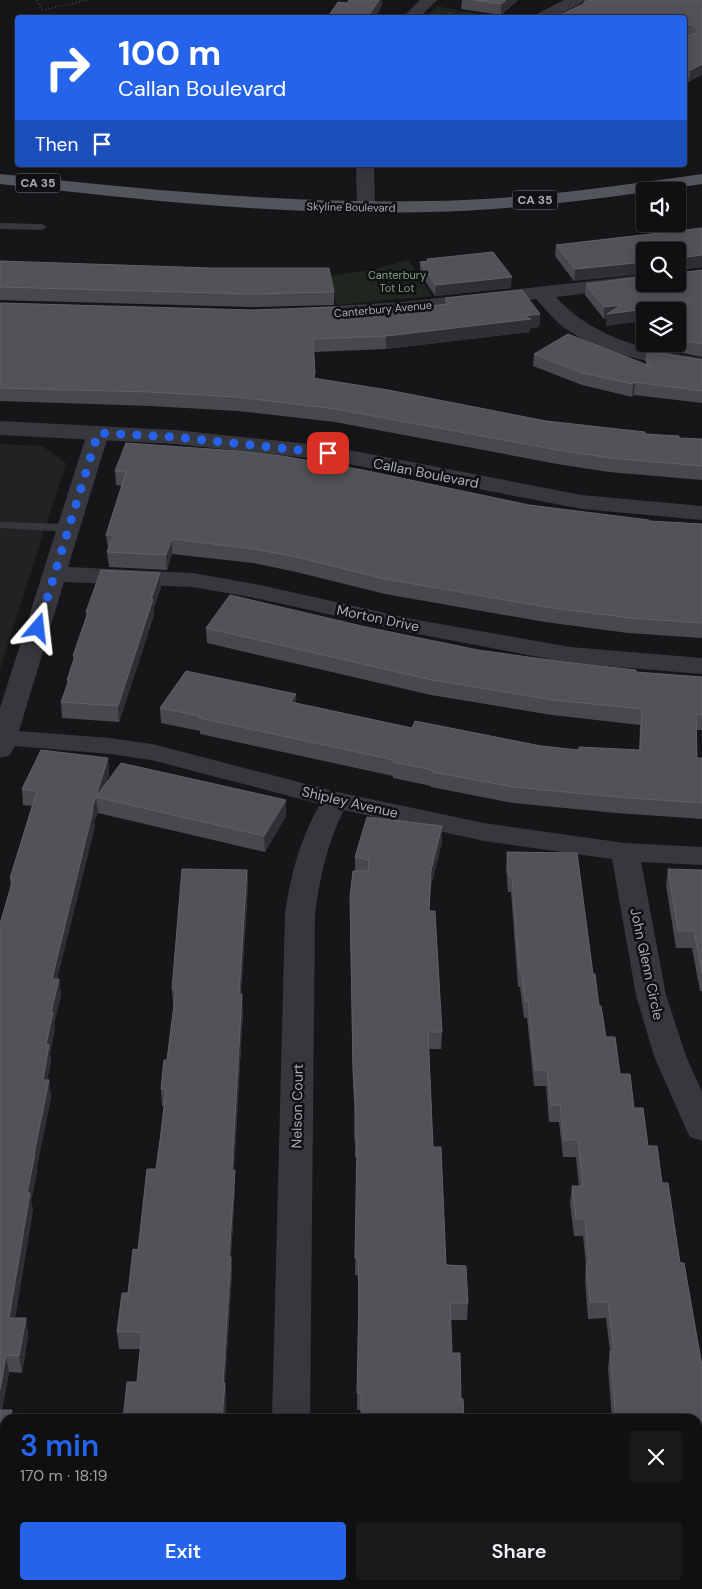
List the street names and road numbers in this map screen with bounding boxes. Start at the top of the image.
road number: CA 35 [15,174,60,192]
road number: CA 35 [512,190,558,210]
street label: Skyline Boulevard [306,199,396,215]
street label: Canterbury Avenue [333,298,433,320]
street label: Callan Boulevard [372,454,480,492]
street label: Morton Drive [335,600,421,636]
street label: Shipley Avenue [300,782,400,822]
street label: John Glenn Circle [626,906,668,1022]
street label: Nelson Court [287,1063,307,1149]

